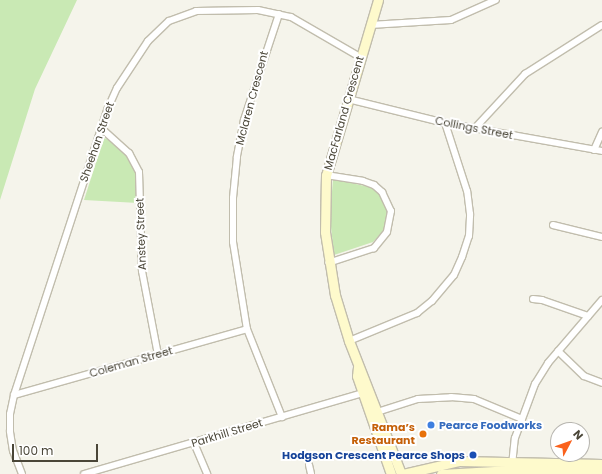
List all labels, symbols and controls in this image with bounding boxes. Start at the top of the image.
street label: Mclaren Crescent [233,49,271,147]
street label: MacFarland Crescent [321,55,367,171]
street label: Sheehan Street [77,100,117,184]
street label: Collings Street [434,114,514,142]
street label: Anstey Street [133,198,149,270]
street label: Coleman Street [88,344,174,380]
street label: Parkhill Street [190,416,264,450]
place label: Pearce Foodworks [439,418,542,432]
marker: Pearce Foodworks [426,420,436,430]
place label: Rama’s Restaurant [352,421,415,447]
north arrow [550,422,590,462]
text: N [570,426,587,443]
marker: Rama’s Restaurant [418,429,428,439]
scale bar [14,436,100,462]
text: 100 m [19,442,53,459]
place label: Hodgson Crescent Pearce Shops [282,448,465,462]
marker: Hodgson Crescent Pearce Shops [468,450,478,460]

